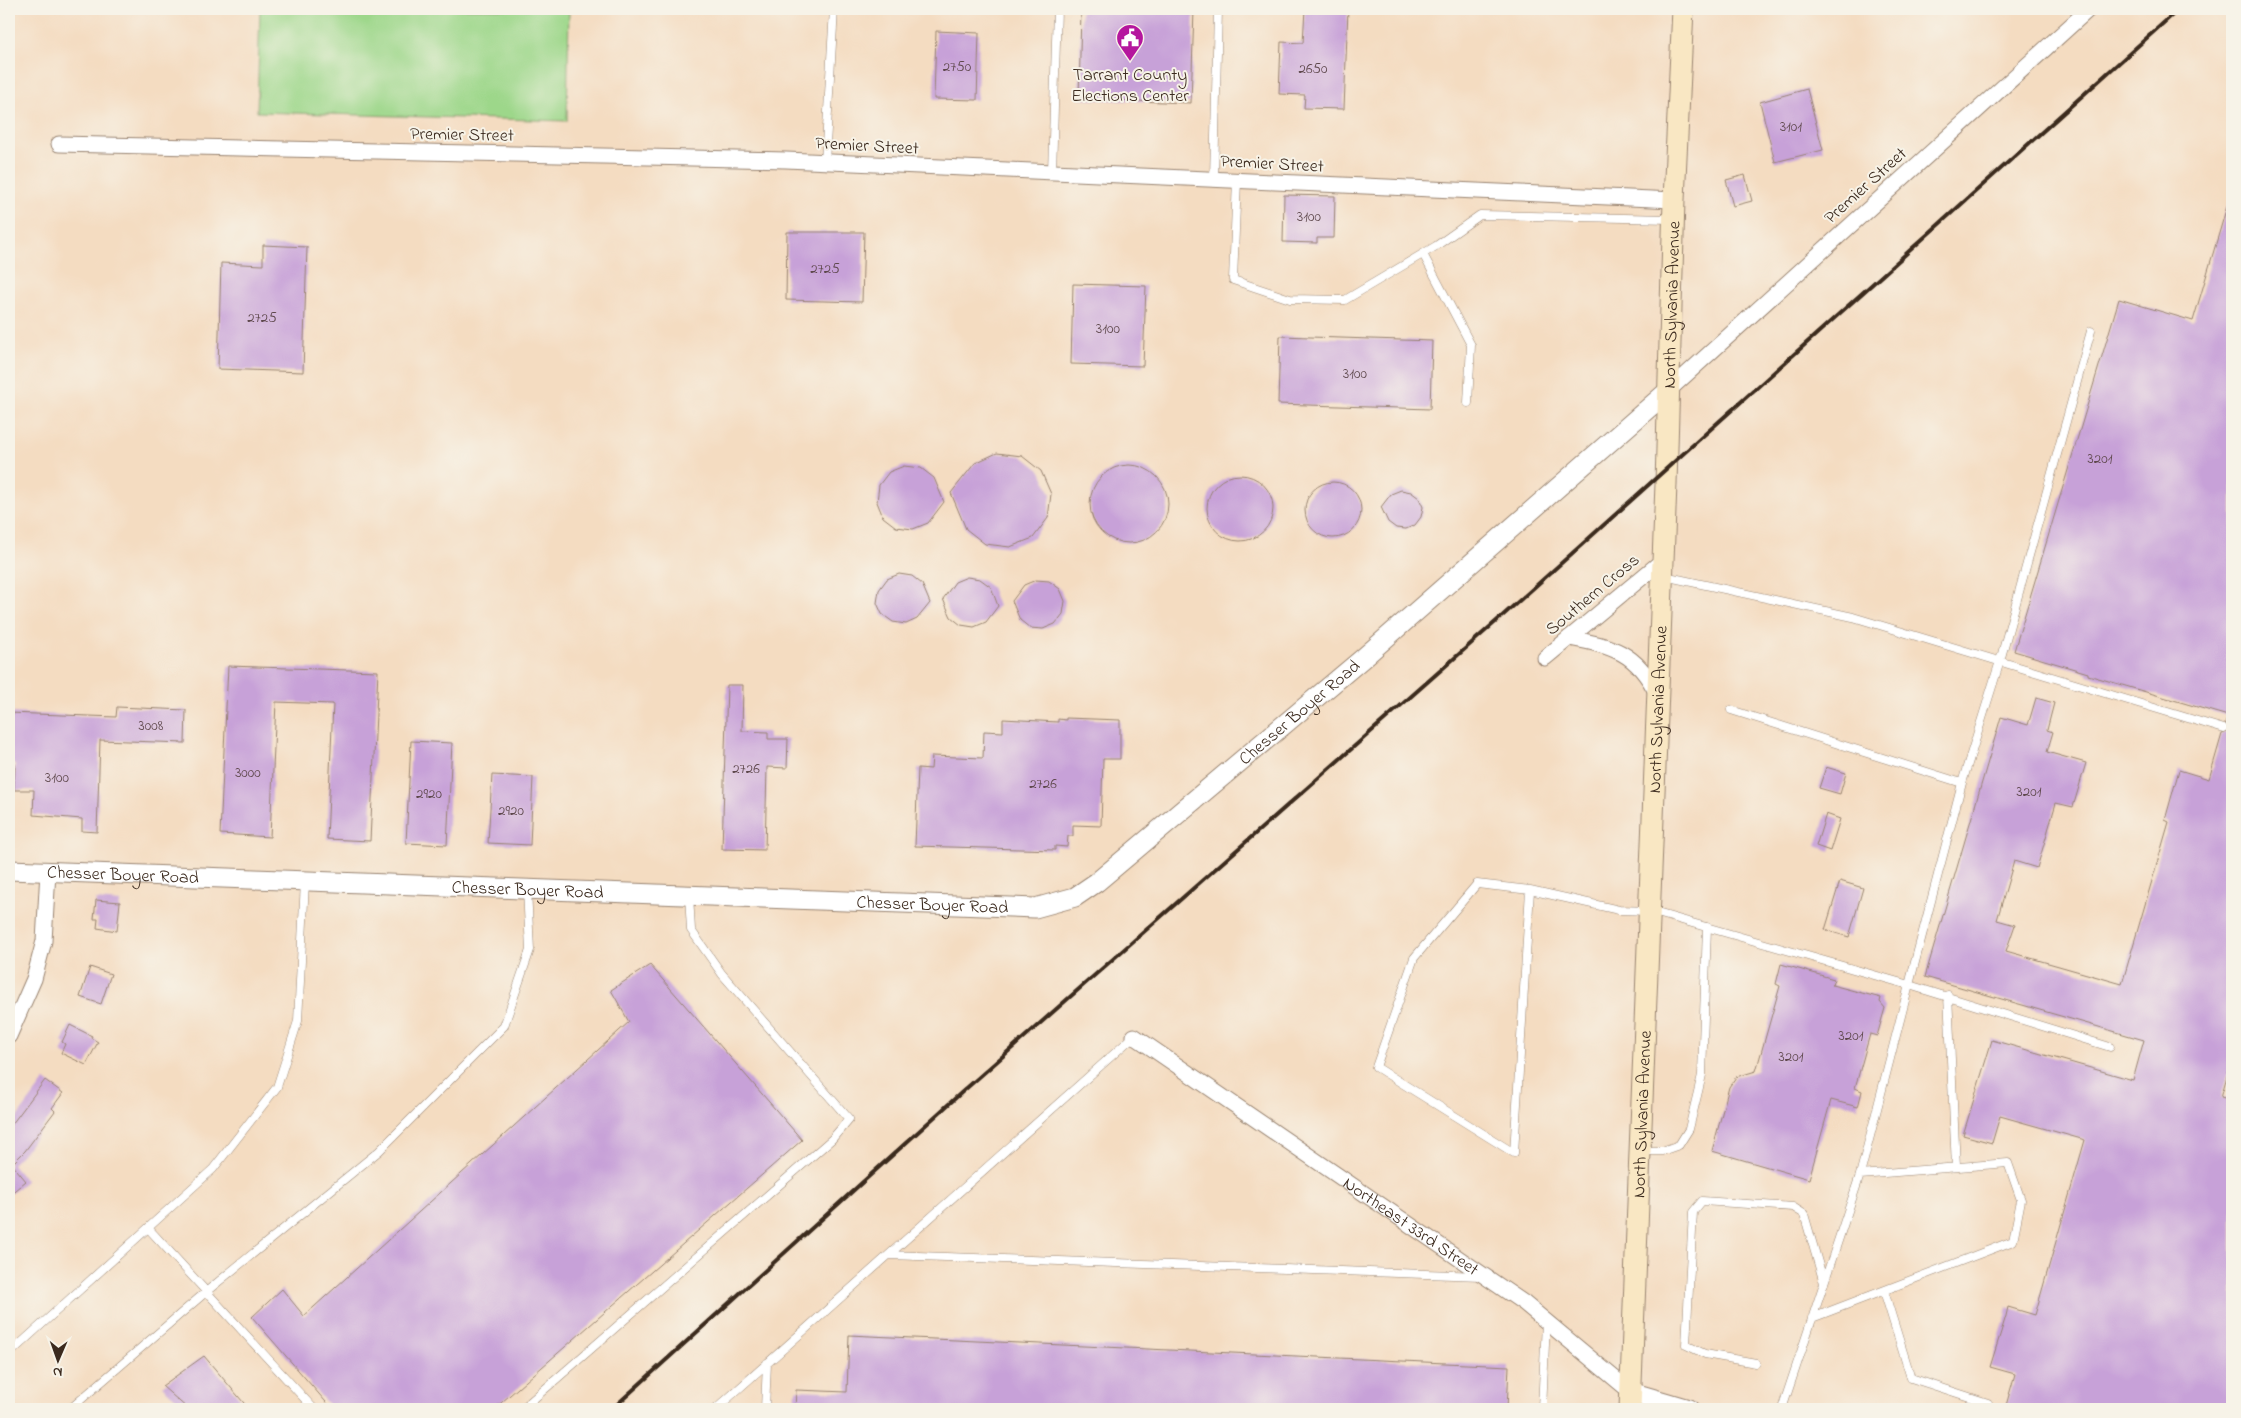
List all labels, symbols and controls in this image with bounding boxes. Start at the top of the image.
public building icon: Tarrant County Elections Center [1115,23,1145,62]
house number: 2750 [943,56,972,78]
house number: 2650 [1298,58,1328,80]
place label: Tarrant County Elections Center [1071,63,1189,110]
house number: 3101 [1780,116,1802,138]
street label: Premier Street [410,122,514,150]
street label: Premier Street [814,131,919,163]
street label: Premier Street [1819,142,1914,231]
street label: Premier Street [1219,149,1324,181]
house number: 3100 [1297,206,1321,228]
street label: North Sylvania Avenue [1658,220,1688,389]
house number: 2725 [810,258,840,280]
house number: 2725 [247,307,277,329]
house number: 3100 [1096,318,1120,340]
house number: 3100 [1343,363,1367,385]
house number: 3201 [2088,448,2113,470]
street label: Southern Cross [1541,548,1646,643]
street label: North Sylvania Avenue [1643,624,1676,794]
street label: Chesser Boyer Road [1234,655,1367,772]
house number: 3008 [139,715,164,737]
house number: 2726 [732,758,760,780]
house number: 3000 [235,762,261,784]
house number: 3100 [45,767,69,789]
house number: 2726 [1029,773,1057,795]
house number: 3201 [2017,781,2042,803]
house number: 2920 [416,783,442,805]
house number: 2920 [498,800,524,822]
street label: Chesser Boyer Road [46,860,199,892]
street label: Chesser Boyer Road [451,875,604,907]
street label: Chesser Boyer Road [856,890,1009,922]
house number: 3201 [1839,1025,1864,1047]
street label: North Sylvania Avenue [1627,1029,1660,1199]
house number: 3201 [1779,1046,1804,1068]
street label: Northeast 33rd Street [1337,1172,1483,1283]
north arrow [32,1336,82,1386]
text: N [53,1361,63,1382]

